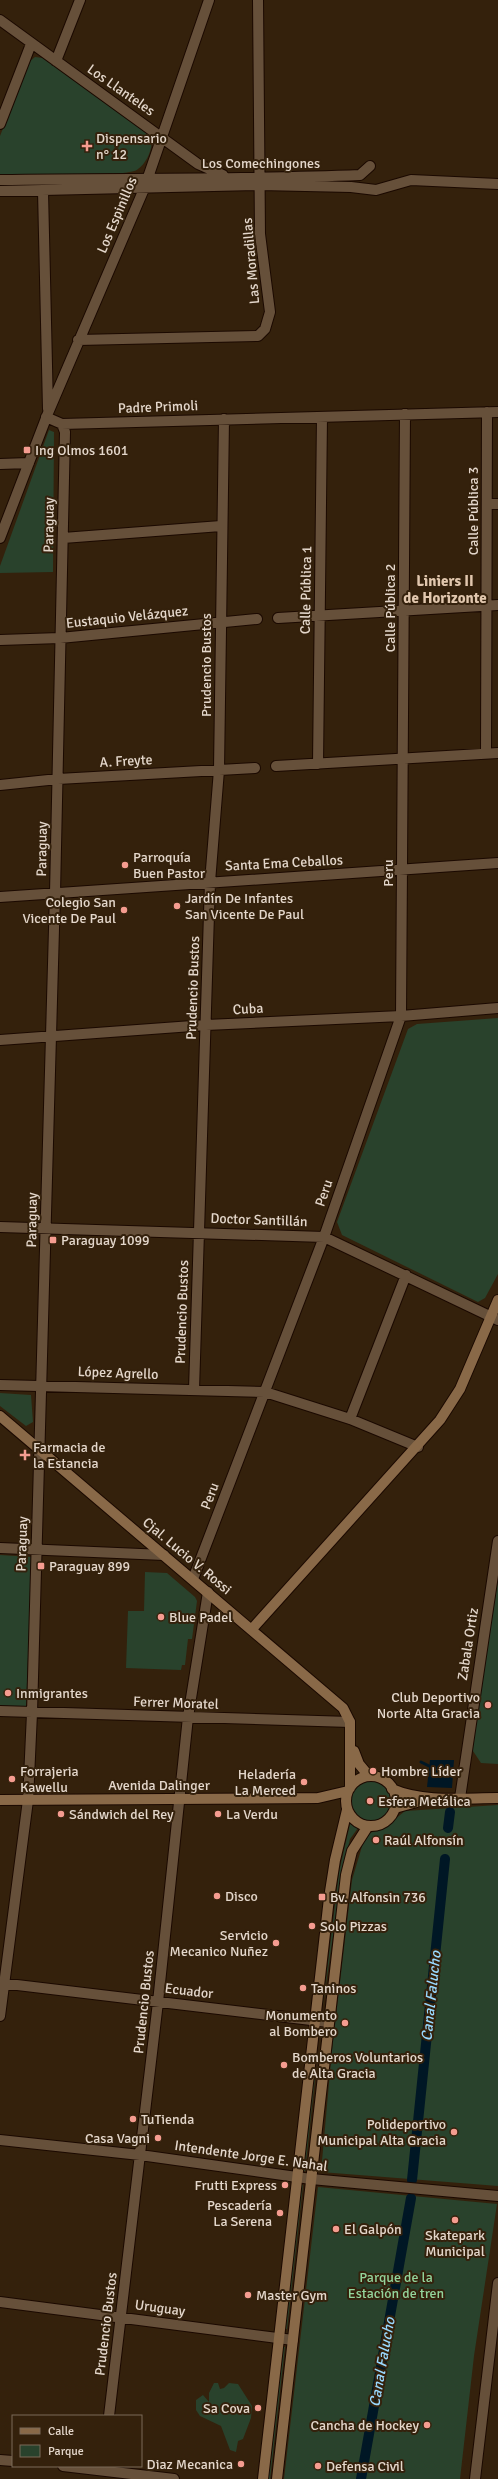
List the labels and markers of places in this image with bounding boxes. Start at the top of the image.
place label: Dispensario n° 12 [96,130,167,163]
marker: Dispensario n° 12 [81,140,93,152]
place label: Ing Olmos 1601 [35,442,128,459]
marker: Ing Olmos 1601 [22,445,32,455]
place label: Parroquía Buen Pastor [133,849,206,882]
marker: Parroquía Buen Pastor [120,860,130,870]
place label: Jardín De Infantes San Vicente De Paul [185,890,304,923]
place label: Colegio San Vicente De Paul [22,894,116,927]
marker: Jardín De Infantes San Vicente De Paul [172,901,182,911]
marker: Colegio San Vicente De Paul [119,905,129,915]
place label: Paraguay 1099 [61,1232,150,1249]
marker: Paraguay 1099 [48,1235,58,1245]
place label: Farmacia de la Estancia [33,1439,105,1472]
marker: Farmacia de la Estancia [20,1450,30,1460]
place label: Paraguay 899 [49,1558,130,1575]
marker: Paraguay 899 [36,1561,46,1571]
place label: Blue Padel [169,1609,232,1626]
marker: Blue Padel [156,1612,166,1622]
place label: Inmigrantes [16,1685,88,1702]
marker: Inmigrantes [3,1688,13,1698]
place label: Club Deportivo Norte Alta Gracia [377,1689,480,1722]
marker: Club Deportivo Norte Alta Gracia [483,1700,493,1710]
place label: Forrajeria Kawellu [20,1763,79,1796]
place label: Hombre Líder [381,1763,463,1780]
place label: Heladería La Merced [235,1766,296,1799]
marker: Hombre Líder [368,1766,378,1776]
marker: Forrajeria Kawellu [7,1774,17,1784]
marker: Heladería La Merced [299,1777,309,1787]
place label: Esfera Metálica [378,1793,471,1810]
marker: Esfera Metálica [365,1796,375,1806]
place label: Sándwich del Rey [69,1806,174,1823]
place label: La Verdu [226,1806,278,1823]
marker: Sándwich del Rey [56,1809,66,1819]
marker: La Verdu [213,1809,223,1819]
place label: Raúl Alfonsín [384,1832,464,1849]
marker: Raúl Alfonsín [371,1835,381,1845]
place label: Disco [225,1888,258,1905]
place label: Bv. Alfonsin 736 [330,1889,426,1906]
marker: Disco [212,1891,222,1901]
marker: Bv. Alfonsin 736 [317,1892,327,1902]
place label: Solo Pizzas [320,1918,387,1935]
marker: Solo Pizzas [307,1921,317,1931]
place label: Servicio Mecanico Nuñez [170,1927,268,1960]
marker: Servicio Mecanico Nuñez [271,1938,281,1948]
place label: Taninos [311,1980,356,1997]
marker: Taninos [298,1983,308,1993]
place label: Monumento al Bombero [265,2007,337,2040]
marker: Monumento al Bombero [340,2018,350,2028]
place label: Bomberos Voluntarios de Alta Gracia [292,2049,423,2082]
marker: Bomberos Voluntarios de Alta Gracia [279,2060,289,2070]
place label: TuTienda [141,2111,194,2128]
marker: TuTienda [128,2114,138,2124]
place label: Polideportivo Municipal Alta Gracia [317,2116,446,2149]
marker: Polideportivo Municipal Alta Gracia [449,2127,459,2137]
place label: Casa Vagni [85,2130,150,2147]
marker: Casa Vagni [153,2133,163,2143]
place label: Frutti Express [194,2177,277,2194]
marker: Frutti Express [280,2180,290,2190]
place label: Pescadería La Serena [207,2197,272,2230]
marker: Pescadería La Serena [275,2208,285,2218]
marker: Skatepark Municipal [450,2215,460,2225]
place label: El Galpón [344,2221,402,2238]
marker: El Galpón [331,2224,341,2234]
place label: Skatepark Municipal [425,2227,485,2260]
place label: Master Gym [256,2287,327,2304]
marker: Master Gym [243,2290,253,2300]
place label: Sa Cova [203,2400,250,2417]
marker: Sa Cova [253,2403,263,2413]
place label: Cancha de Hockey [311,2417,419,2434]
marker: Cancha de Hockey [422,2420,432,2430]
place label: Diaz Mecanica [147,2456,233,2473]
place label: Defensa Civil [326,2458,404,2475]
marker: Diaz Mecanica [236,2459,246,2469]
marker: Defensa Civil [313,2461,323,2471]

